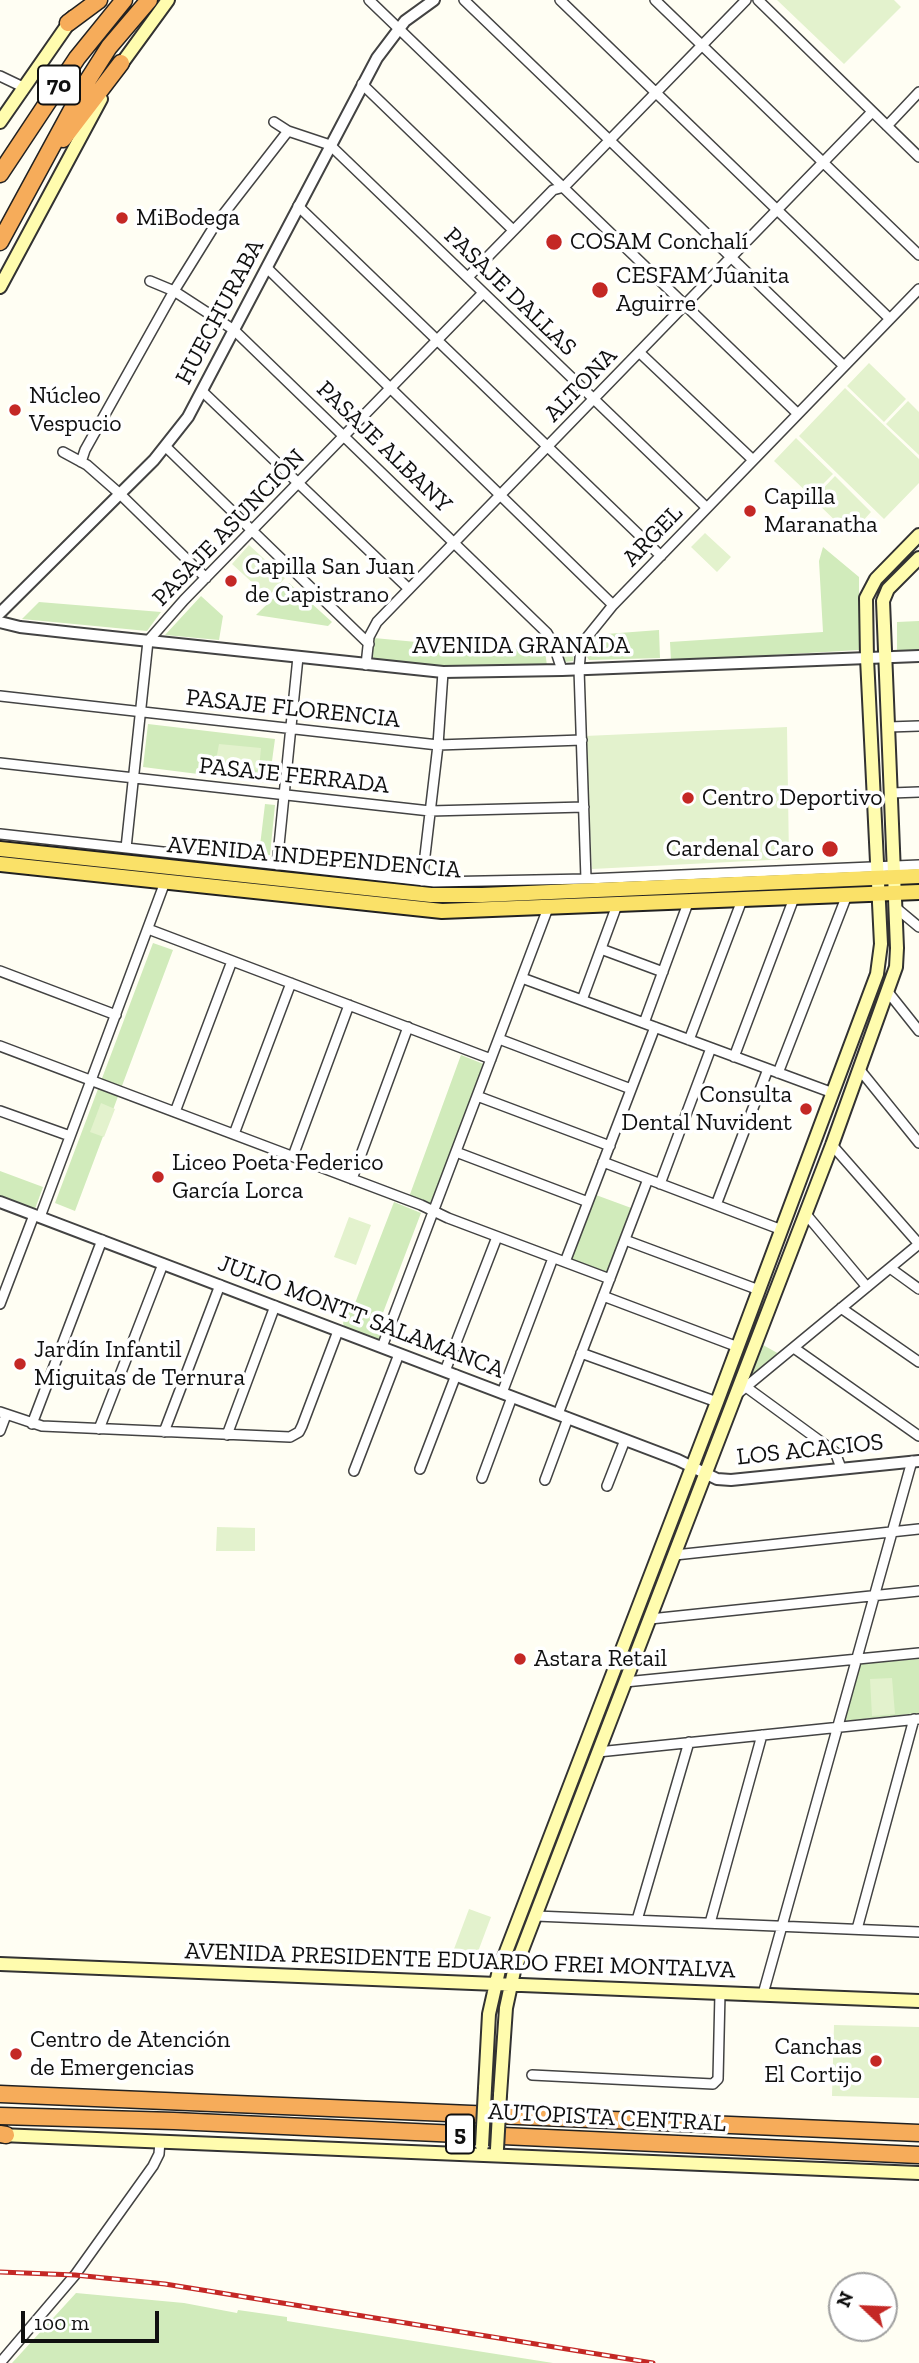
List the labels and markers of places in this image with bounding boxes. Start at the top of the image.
place label: MiBodega [136,204,240,232]
marker: MiBodega [114,210,130,226]
place label: COSAM Conchalí [570,228,748,256]
marker: COSAM Conchalí [544,232,564,252]
place label: CESFAM Juanita Aguirre [616,262,789,318]
marker: CESFAM Juanita Aguirre [590,280,610,300]
place label: Núcleo Vespucio [29,382,122,438]
marker: Núcleo Vespucio [7,402,23,418]
place label: Capilla Maranatha [764,483,877,539]
marker: Capilla Maranatha [742,503,758,519]
place label: Capilla San Juan de Capistrano [245,553,415,609]
marker: Capilla San Juan de Capistrano [223,573,239,589]
place label: Centro Deportivo [702,784,883,812]
marker: Centro Deportivo [680,790,696,806]
place label: Cardenal Caro [666,835,814,863]
marker: Cardenal Caro [820,839,840,859]
place label: Consulta Dental Nuvident [621,1081,792,1137]
marker: Consulta Dental Nuvident [798,1101,814,1117]
place label: Liceo Poeta Federico García Lorca [172,1149,384,1205]
marker: Liceo Poeta Federico García Lorca [150,1169,166,1185]
place label: Jardín Infantil Miguitas de Ternura [34,1336,245,1392]
marker: Jardín Infantil Miguitas de Ternura [12,1356,28,1372]
place label: Astara Retail [534,1645,667,1673]
marker: Astara Retail [512,1651,528,1667]
place label: Centro de Atención de Emergencias [30,2026,230,2082]
place label: Canchas El Cortijo [764,2033,862,2089]
marker: Centro de Atención de Emergencias [8,2046,24,2062]
marker: Canchas El Cortijo [868,2053,884,2069]

